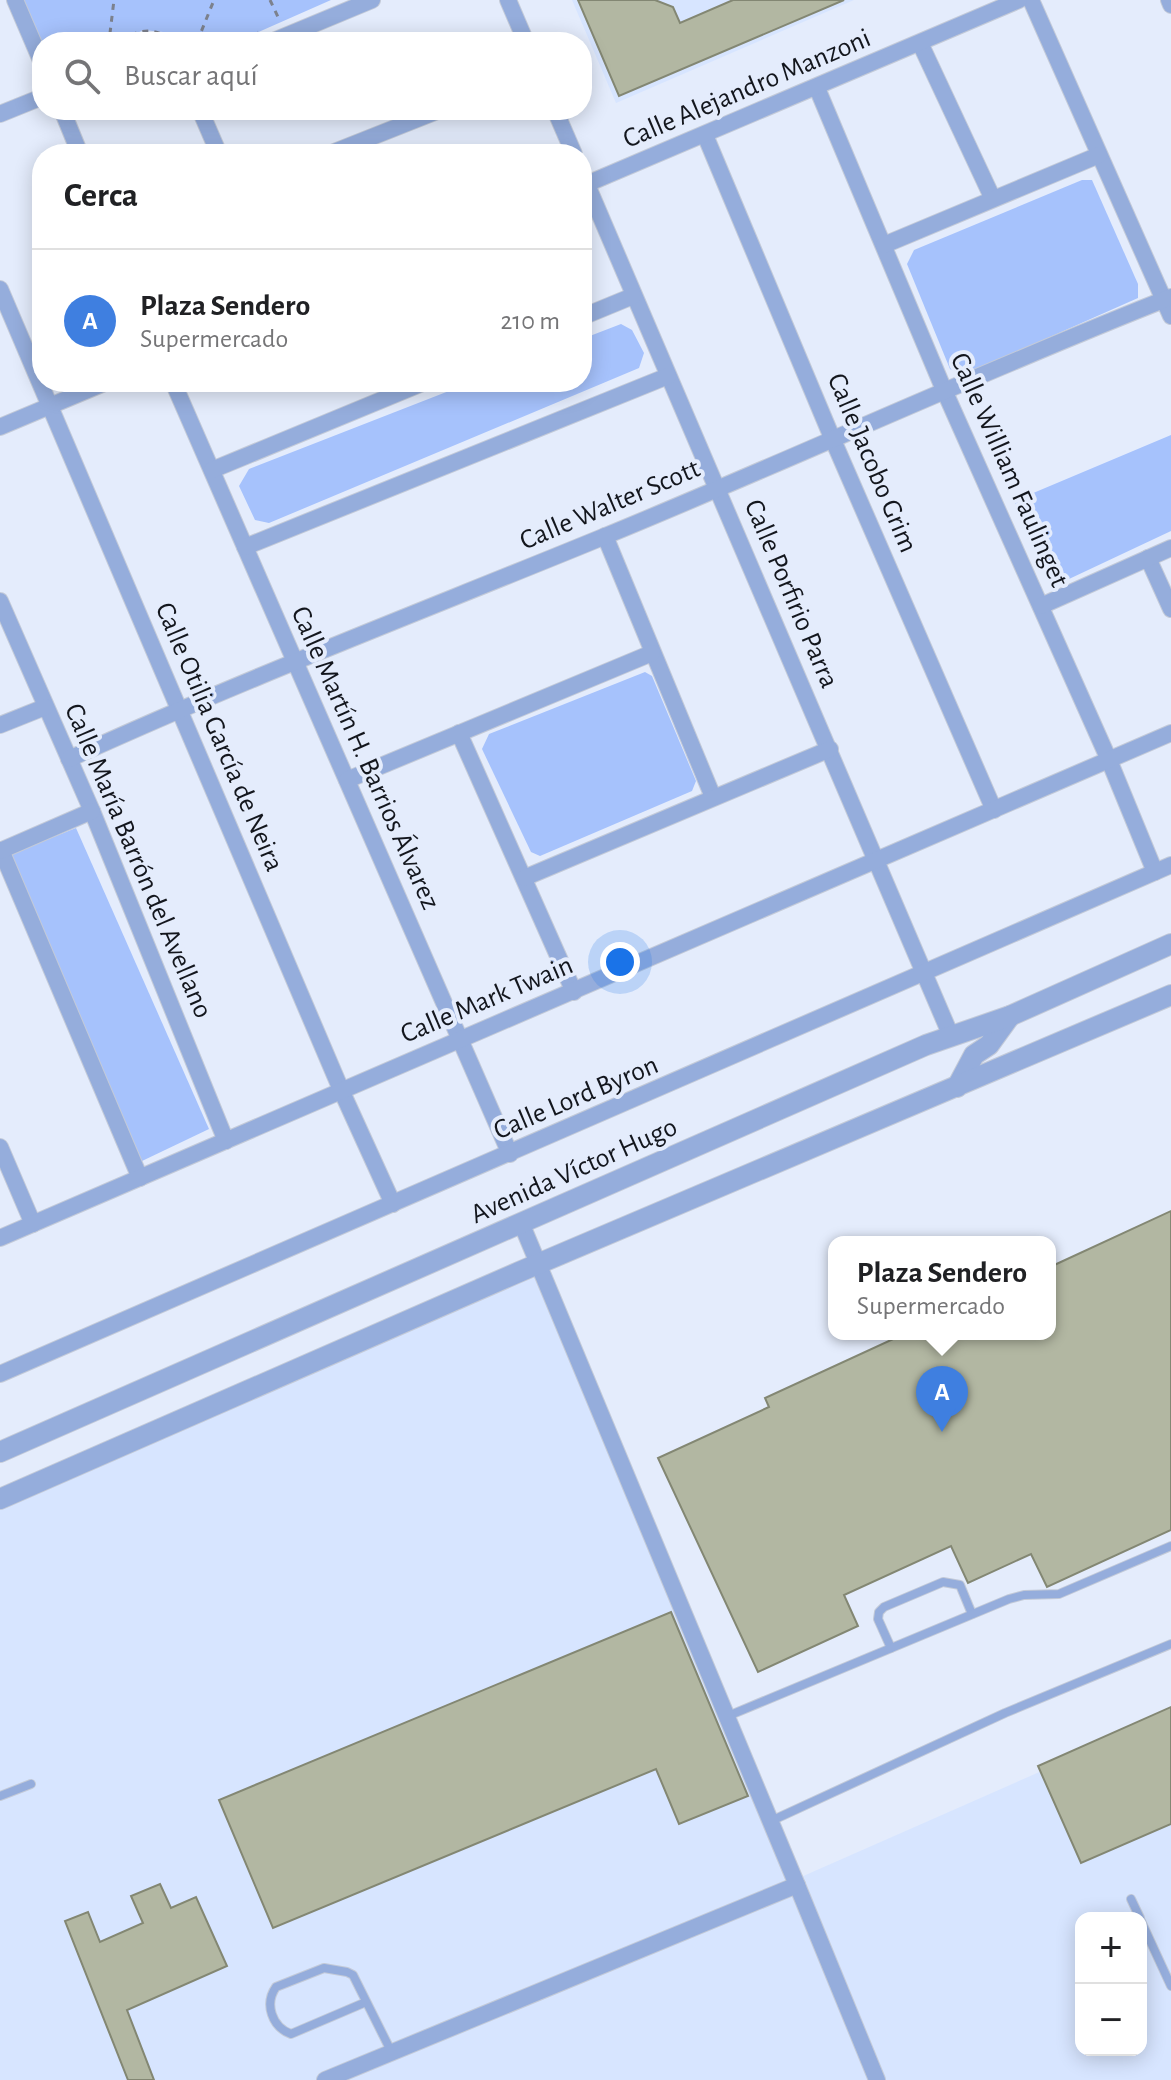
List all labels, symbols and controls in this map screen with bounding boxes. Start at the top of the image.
street label: Calle Alejandro Manzoni [619,24,875,154]
search box [32,32,592,120]
icon: search [60,54,104,98]
text: Buscar aquí [124,61,258,91]
text: Cerca [64,179,138,213]
text: Plaza Sendero [140,291,310,321]
text: A [82,308,98,334]
text: 210 m [500,308,560,334]
text: Supermercado [140,326,288,352]
street label: Calle William Faulinget [945,349,1073,591]
street label: Calle Jacobo Grim [822,369,922,557]
street label: Calle Walter Scott [516,455,704,555]
street label: Calle Porfirio Parra [739,496,843,692]
street label: Calle Otilia García de Neira [150,599,288,875]
street label: Calle Martín H. Barrios Álvarez [285,601,447,914]
street label: Calle María Barrón del Avellano [59,700,217,1022]
your location [600,942,640,982]
street label: Calle Mark Twain [397,951,577,1049]
street label: Calle Lord Byron [490,1051,662,1145]
street label: Avenida Víctor Hugo [467,1113,681,1229]
popup [828,1236,1056,1340]
text: Plaza Sendero [857,1258,1027,1288]
text: Supermercado [857,1293,1005,1319]
pin: A [916,1366,968,1432]
map controls [1075,1912,1147,2056]
button: + [1075,1912,1147,1984]
button: − [1075,1984,1147,2056]

